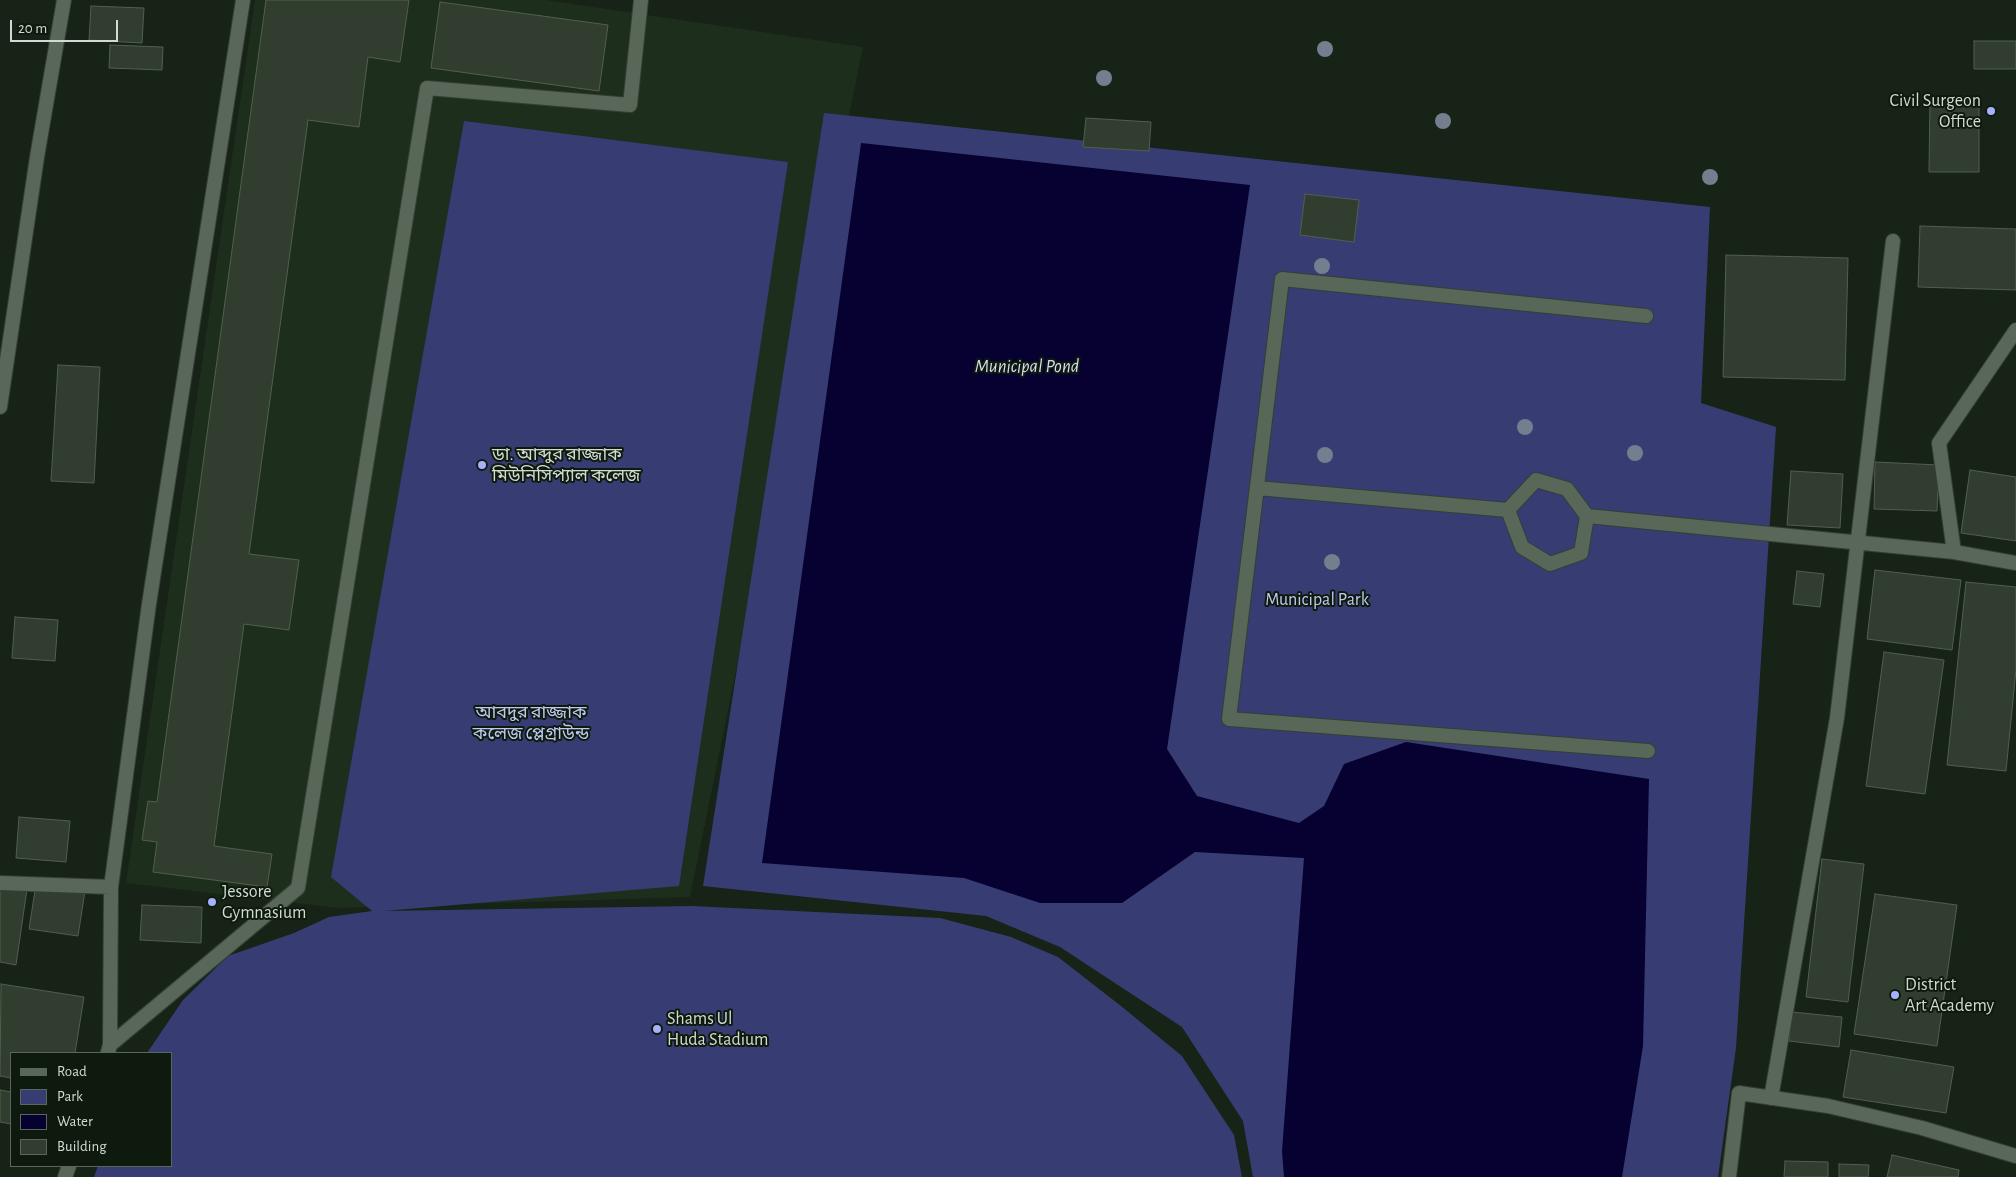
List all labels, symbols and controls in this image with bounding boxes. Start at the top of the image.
scale bar [12,10,120,42]
text: 20 m [18,21,47,36]
place label: Civil Surgeon Office [1890,90,1981,132]
marker: Civil Surgeon Office [1985,105,1997,117]
water label: Municipal Pond [975,355,1079,377]
place label: ডা. আব্দুর রাজ্জাক মিউনিসিপ্যাল কলেজ [492,444,641,486]
marker: ডা. আব্দুর রাজ্জাক মিউনিসিপ্যাল কলেজ [476,459,488,471]
park label: Municipal Park [1265,589,1369,611]
park label: আবদুর রাজ্জাক কলেজ প্লেগ্রাউন্ড [473,702,589,744]
place label: Jessore Gymnasium [222,881,306,924]
marker: Jessore Gymnasium [206,896,218,908]
place label: District Art Academy [1905,974,1994,1016]
marker: District Art Academy [1889,989,1901,1001]
place label: Shams Ul Huda Stadium [667,1008,769,1050]
marker: Shams Ul Huda Stadium [651,1023,663,1035]
legend [10,1052,172,1167]
text: Road [57,1064,87,1079]
text: Park [57,1089,83,1104]
text: Water [57,1114,93,1129]
text: Building [57,1139,107,1154]

